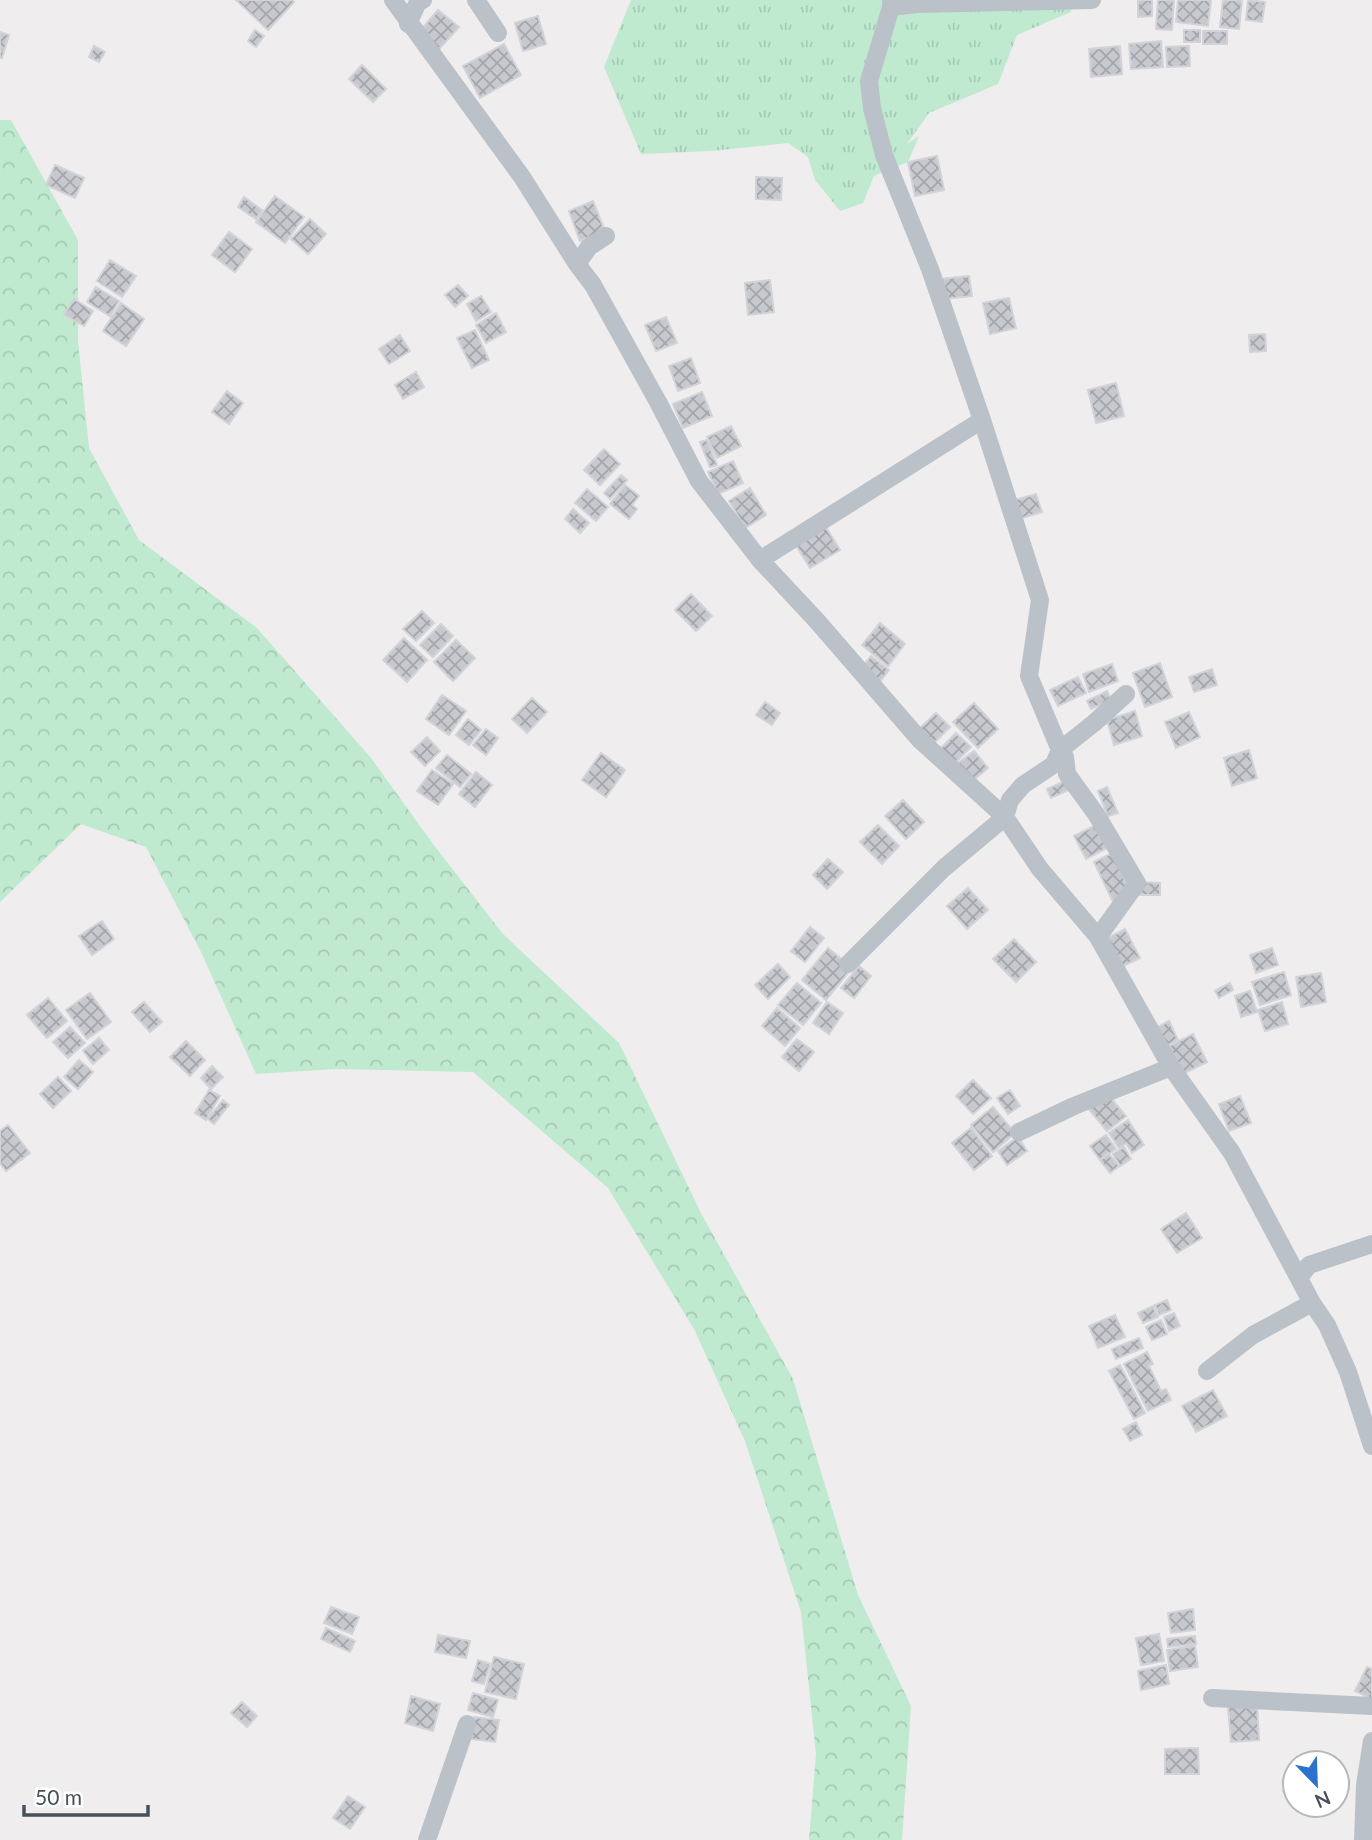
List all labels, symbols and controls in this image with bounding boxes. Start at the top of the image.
north arrow [1281,1749,1351,1819]
scale bar [24,1773,149,1817]
text: 50 m [35,1784,82,1809]
text: N [1312,1787,1334,1814]

